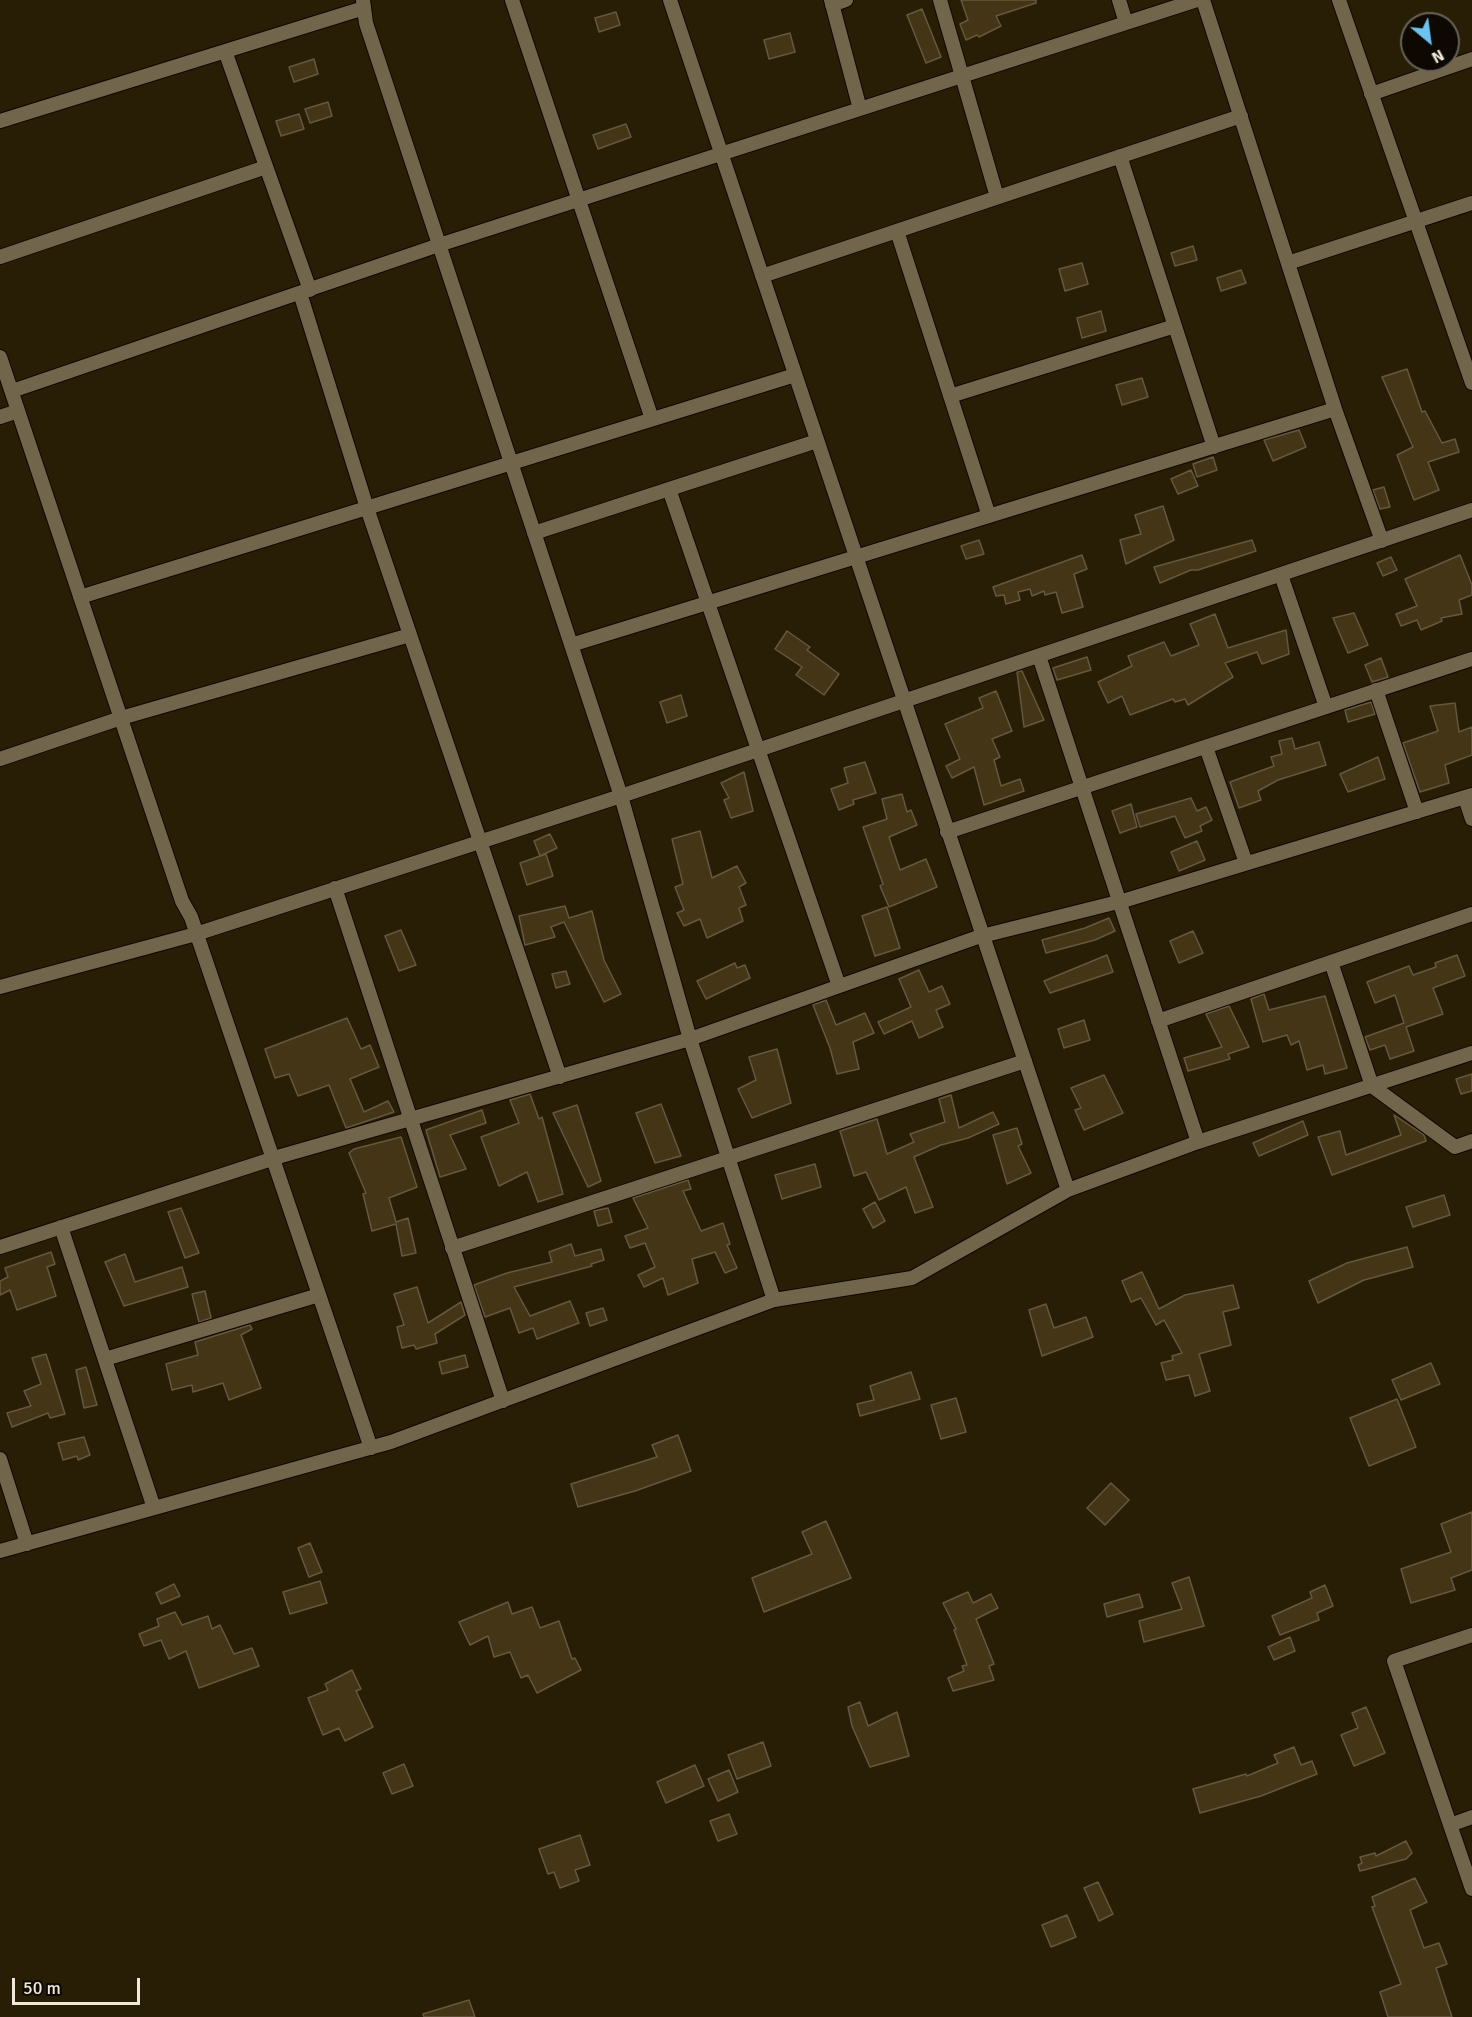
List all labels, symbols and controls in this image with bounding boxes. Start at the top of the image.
north arrow [1400,12,1460,72]
text: N [1428,45,1447,67]
scale bar [15,1966,142,2004]
text: 50 m [23,1977,61,1999]

